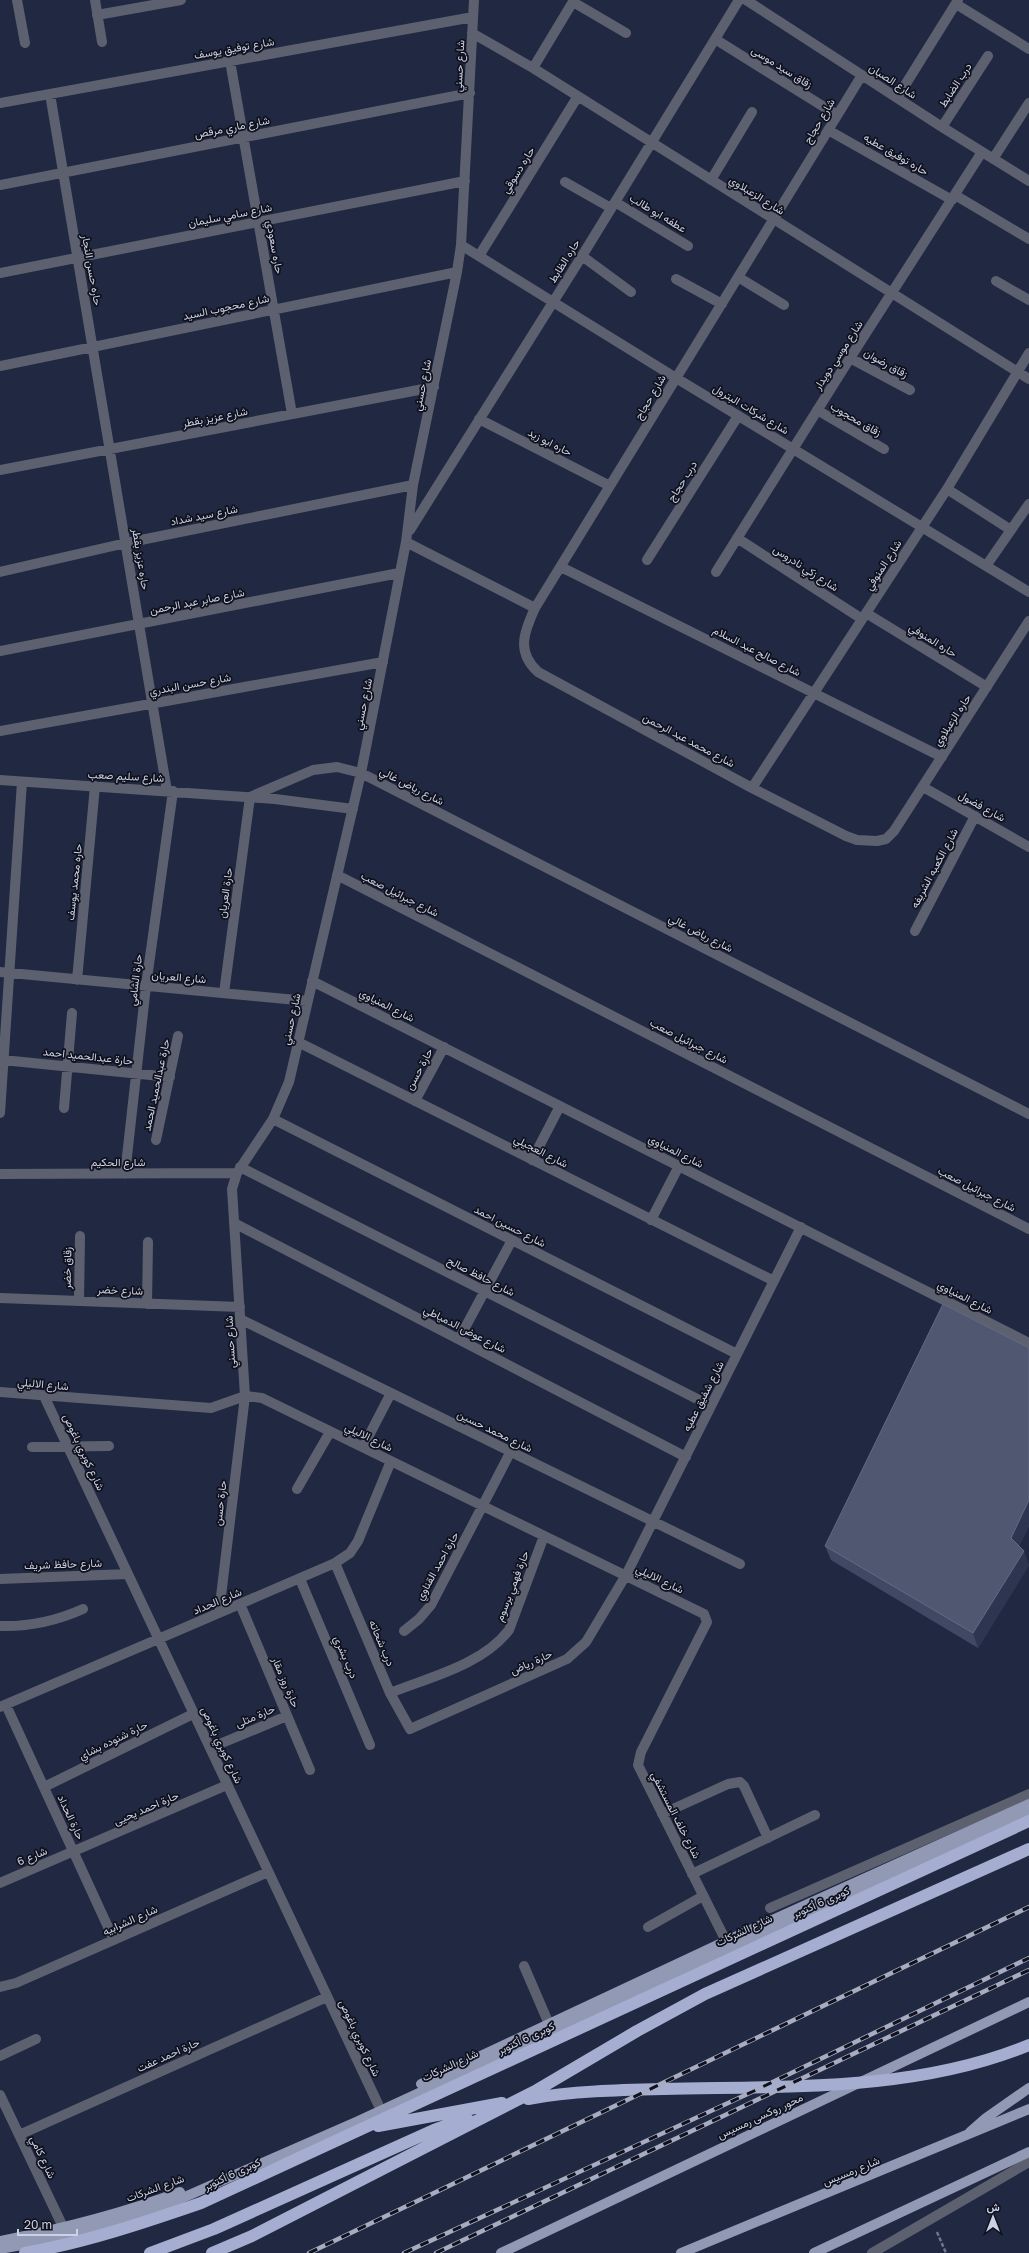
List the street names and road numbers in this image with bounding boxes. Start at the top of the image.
street label: شارع توفيق يوسف [193,34,276,63]
street label: شارع حسني [451,39,470,93]
street label: زقاق سيد موسى [749,43,815,91]
street label: شارع الصبان [866,60,920,103]
street label: درب الضابط [935,60,975,110]
street label: شارع حجاج [800,96,839,147]
street label: شارع ماري مرقص [193,113,272,144]
street label: حاره توفيق عطيه [861,130,931,178]
street label: حاره دسوقي [498,144,540,197]
street label: شارع الزعبلاوي [725,172,788,220]
street label: عطفه ابو طالب [627,191,689,236]
street label: شارع سامي سليمان [187,200,274,233]
street label: حاره سعودي [260,219,287,275]
street label: حاره حسن النجار [79,232,105,307]
street label: حاره الظابط [545,237,583,285]
street label: شارع محجوب السيد [182,291,271,324]
street label: شارع موسي دويدار [810,317,868,395]
street label: زقاق رضوان [861,345,911,381]
street label: شارع حسني [410,358,437,413]
street label: شارع حجاج [631,372,670,423]
street label: شارع شركات البترول [710,381,792,438]
street label: زقاق محجوب [828,399,884,439]
street label: شارع عزيز بقطر [180,404,249,431]
street label: حاره ابو زيد [526,425,574,459]
street label: درب حجاج [664,458,701,505]
street label: شارع سيد شداد [169,502,239,529]
street label: حاره عزيز بقطر [129,526,153,591]
street label: شارع المنوفي [861,537,907,595]
street label: شارع زكي نادروس [769,542,842,597]
street label: شارع صابر عبد الرحمن [149,585,246,618]
street label: حاره المنوفي [905,620,960,663]
street label: شارع صالح عبد السلام [710,623,804,680]
street label: شارع حسن البندري [148,670,233,701]
street label: شارع حسني [351,677,378,732]
street label: حاره الزعبلاوي [930,691,976,750]
street label: شارع محمد عبد الرحمن [640,710,738,771]
street label: شارع رياض غالي [376,764,447,811]
street label: شارع سليم صعب [87,767,165,786]
street label: شارع فضول [956,787,1008,826]
street label: شارع الكعبه الشريفه [907,825,962,911]
street label: حاره محمد يوسف [63,843,85,921]
street label: حارة العريان [215,867,235,919]
street label: شارع جبرائيل صعب [358,868,442,921]
street label: شارع رياض غالي [665,911,736,958]
street label: حارة الشامي [125,953,148,1007]
street label: شارع العريان [151,968,207,987]
street label: شارع المنياوي [356,985,417,1028]
street label: شارع حسني [278,992,307,1047]
street label: شارع جبرائيل صعب [647,1015,731,1068]
street label: حارة عبدالحميد الحمد [139,1038,173,1132]
street label: حارة عبدالحميد احمد [42,1044,134,1068]
street label: حارة حسن [402,1046,436,1092]
street label: شارع العجيلي [510,1131,571,1173]
street label: شارع المنياوي [645,1131,706,1174]
street label: شارع الحكيم [91,1155,146,1170]
street label: شارع جبرائيل صعب [935,1163,1019,1216]
street label: شارع حسين احمد [471,1202,549,1251]
street label: زقاق خضر [60,1246,74,1290]
street label: شارع حافظ صالح [444,1253,517,1300]
street label: شارع المنياوي [934,1277,995,1320]
street label: شارع خضر [96,1282,144,1299]
street label: شارع عوض الدمياطي [420,1302,509,1359]
street label: شارع حسني [222,1315,241,1369]
street label: شارع شفيق عطيه [679,1358,728,1434]
street label: شارع الاليلي [16,1375,70,1396]
street label: شارع محمد حسين [455,1407,535,1456]
street label: شارع كوبري باغوص [57,1411,108,1494]
street label: شارع الاليلي [341,1419,395,1457]
street label: حارة حسن [210,1480,230,1526]
street label: حارة احمد القناوي [412,1529,464,1604]
street label: حارة فهمي برسوم [492,1549,535,1624]
street label: شارع حافظ شريف [24,1556,103,1573]
street label: شارع الاليلي [632,1561,686,1599]
street label: شارع الحداد [190,1584,244,1618]
street label: درب شحاته [366,1618,398,1668]
street label: درب بشري [328,1634,361,1682]
street label: حارة رياض [508,1646,554,1678]
street label: حارة روز مقار [269,1653,303,1710]
street label: حارة متلى [233,1701,277,1731]
street label: شارع كوبري باغوص [195,1704,246,1787]
street label: حارة شنوده بشاي [76,1717,151,1765]
street label: شارع خلف المستشفي [645,1769,704,1863]
street label: حارة احمد يحيى [111,1788,181,1828]
street label: حارة الحداد [55,1792,87,1842]
street label: شارع 6 [15,1843,50,1870]
street label: كوبرى 6 أكتوبر [789,1883,852,1921]
street label: شارع الشرابيه [100,1902,160,1939]
street label: شارع الشركات [714,1911,775,1950]
street label: شارع كوبري باغوص [333,1997,384,2080]
street label: كوبرى 6 أكتوبر [495,2019,557,2058]
street label: حارة احمد عفت [134,2035,202,2075]
street label: شارع الشركات [420,2046,481,2085]
street label: محور روكسى رمسيس [715,2090,805,2142]
street label: شارع كامي [24,2133,59,2182]
street label: شارع رمسيس [820,2153,882,2190]
street label: كوبرى 6 أكتوبر [201,2155,263,2194]
street label: شارع الشركات [124,2171,186,2206]

